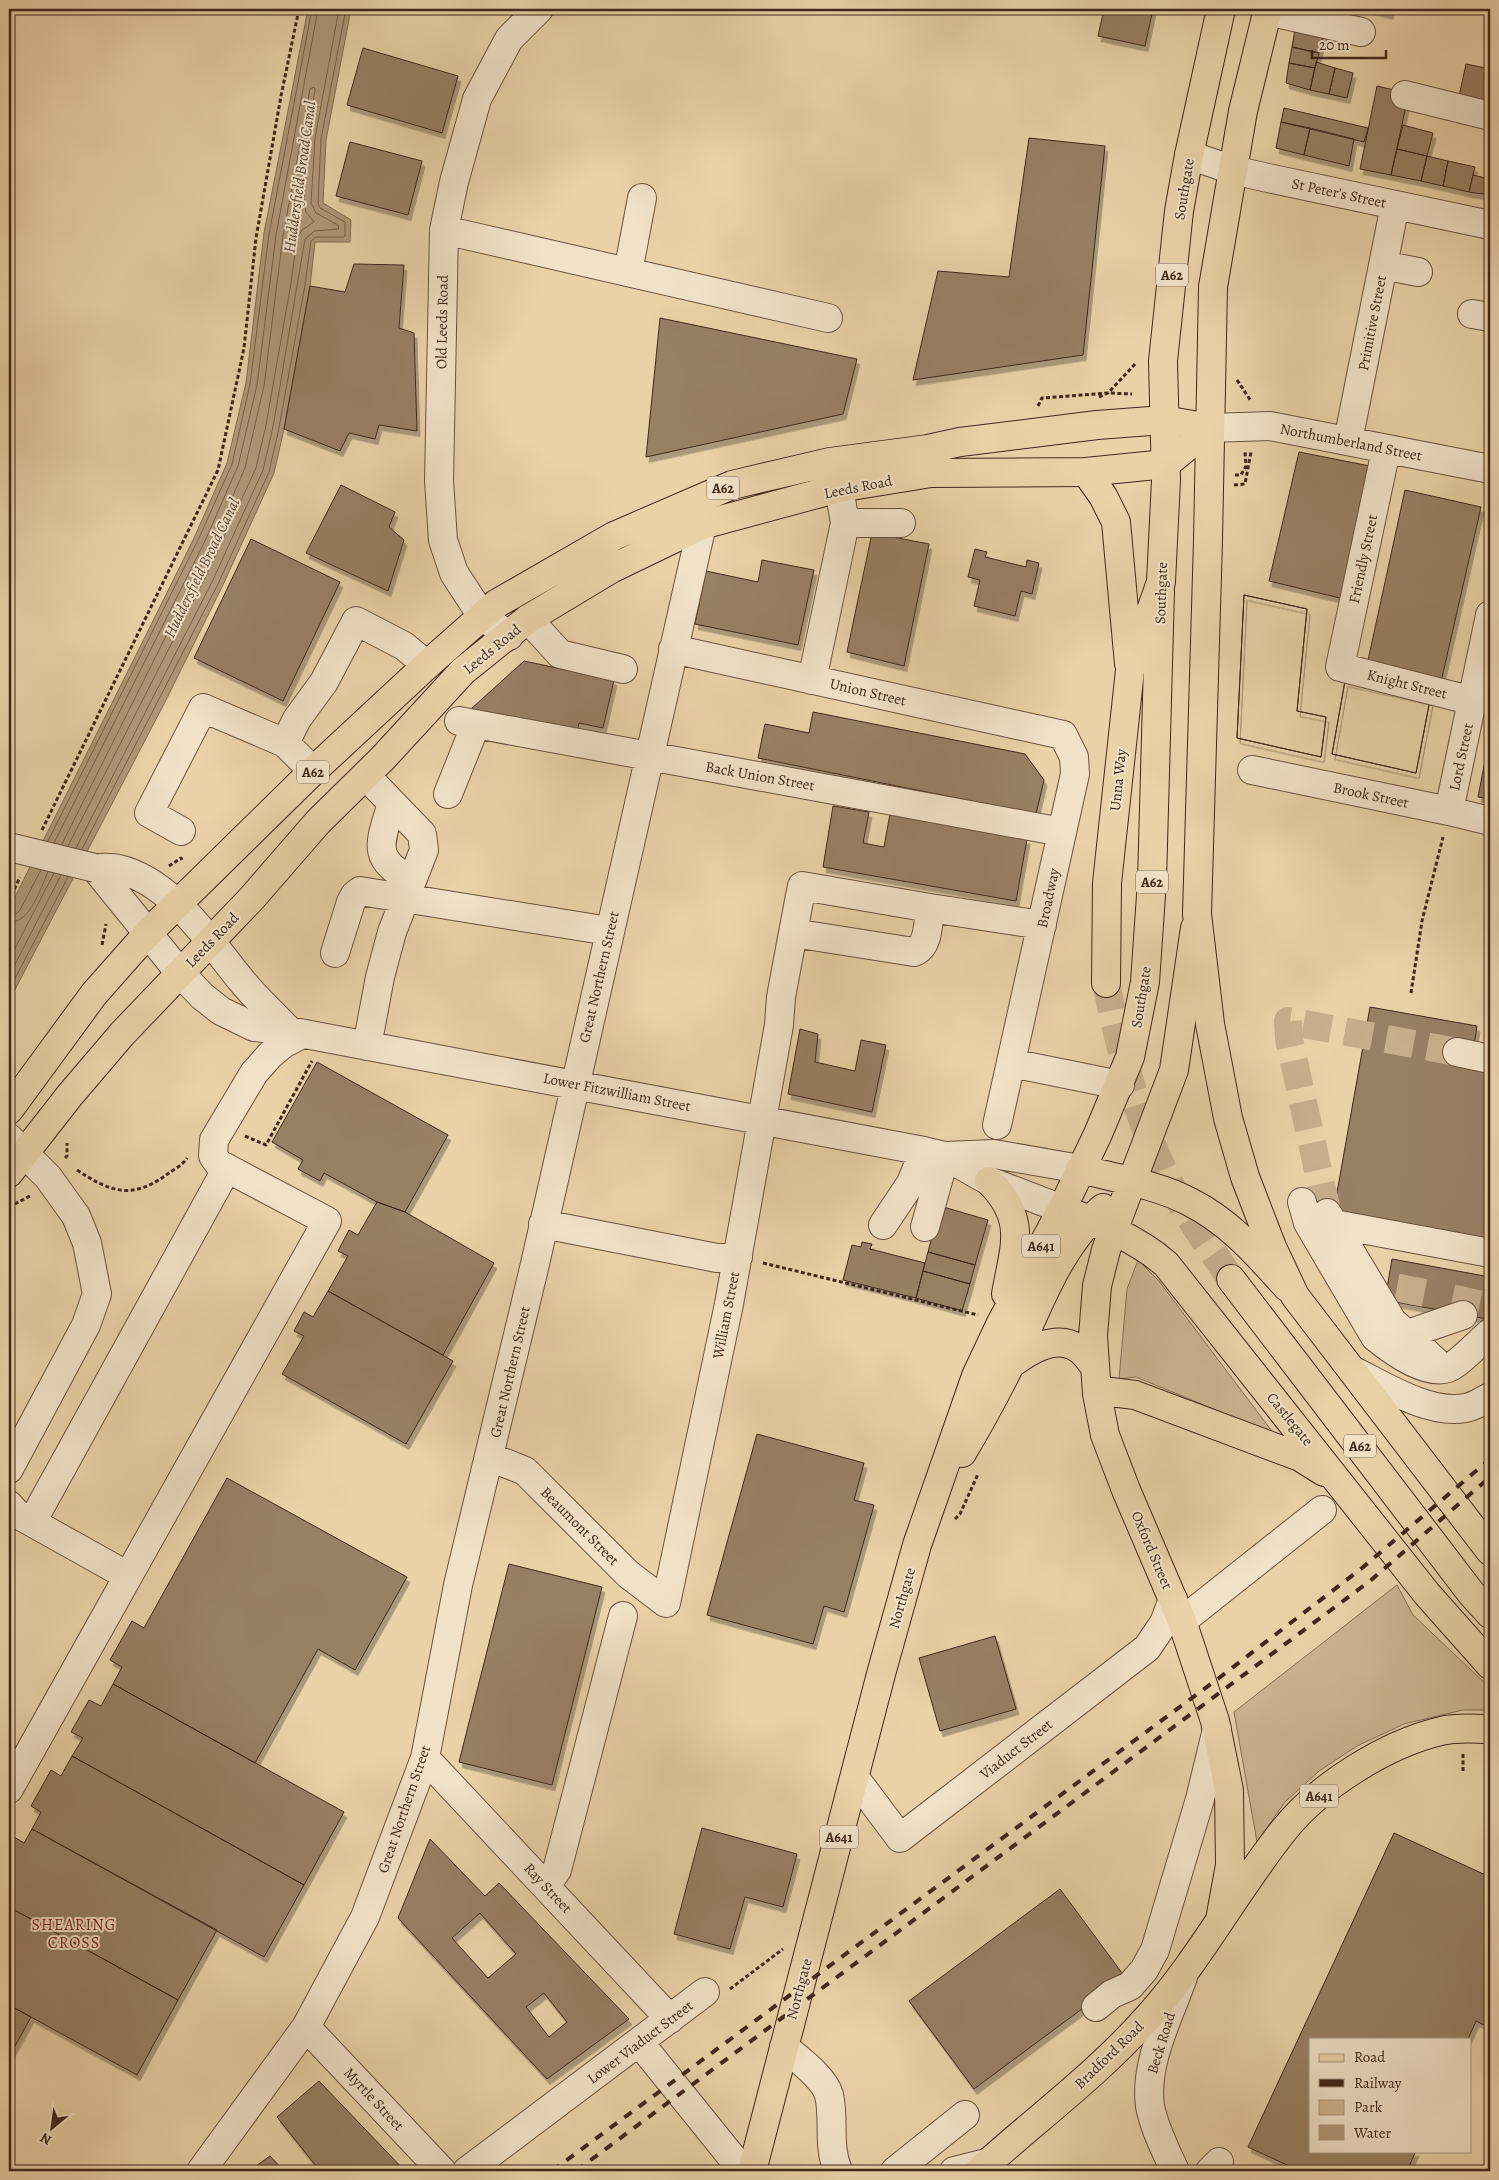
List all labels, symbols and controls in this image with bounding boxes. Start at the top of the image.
scale bar [1312,28,1385,60]
text: 20 m [1319,35,1350,55]
water label: Huddersfield Broad Canal [278,100,322,254]
street label: Southgate [1169,156,1199,221]
street label: St Peter's Street [1290,173,1388,213]
road number: A62 [1156,264,1188,286]
street label: Primitive Street [1353,273,1391,373]
street label: Old Leeds Road [431,274,453,369]
street label: Northumberland Street [1278,418,1424,466]
street label: Leeds Road [822,470,895,503]
road number: A62 [707,476,739,499]
water label: Huddersfield Broad Canal [159,494,245,642]
street label: Friendly Street [1344,513,1382,605]
street label: Southgate [1150,561,1172,624]
street label: Leeds Road [459,619,526,679]
street label: Knight Street [1365,664,1449,704]
street label: Union Street [828,673,908,711]
street label: Lord Street [1444,721,1478,793]
street label: Unna Way [1105,748,1131,812]
street label: Back Union Street [704,757,816,795]
road number: A62 [297,760,329,784]
street label: Brook Street [1331,777,1411,813]
street label: Broadway [1032,866,1064,930]
road number: A62 [1136,870,1168,894]
street label: Leeds Road [181,907,244,972]
street label: Great Northern Street [574,909,624,1045]
street label: Southgate [1126,964,1156,1029]
street label: Lower Fitzwilliam Street [542,1068,692,1116]
road number: A641 [1022,1234,1060,1258]
street label: William Street [708,1270,744,1361]
street label: Great Northern Street [485,1304,535,1440]
street label: Castlegate [1262,1388,1318,1450]
road number: A62 [1344,1434,1376,1458]
street label: Beaumont Street [536,1482,624,1570]
street label: Oxford Street [1127,1508,1177,1592]
street label: Northgate [884,1565,920,1631]
street label: Viaduct Street [975,1714,1057,1784]
street label: Great Northern Street [373,1742,435,1876]
road number: A641 [1300,1784,1338,1808]
road number: A641 [820,1825,858,1848]
street label: Ray Street [520,1858,577,1918]
district label: SHEARING CROSS [31,1914,117,1954]
street label: Northgate [781,1956,817,2022]
street label: Lower Viaduct Street [583,1996,697,2088]
street label: Beck Road [1142,2009,1180,2076]
street label: Bradford Road [1070,2016,1149,2093]
legend [1309,2038,1472,2152]
text: Road [1354,2047,1386,2067]
street label: Myrtle Street [339,2063,409,2135]
text: Railway [1354,2073,1402,2093]
text: Park [1354,2097,1383,2117]
north arrow [28,2102,78,2152]
text: Water [1353,2123,1391,2143]
text: N [37,2128,55,2150]

